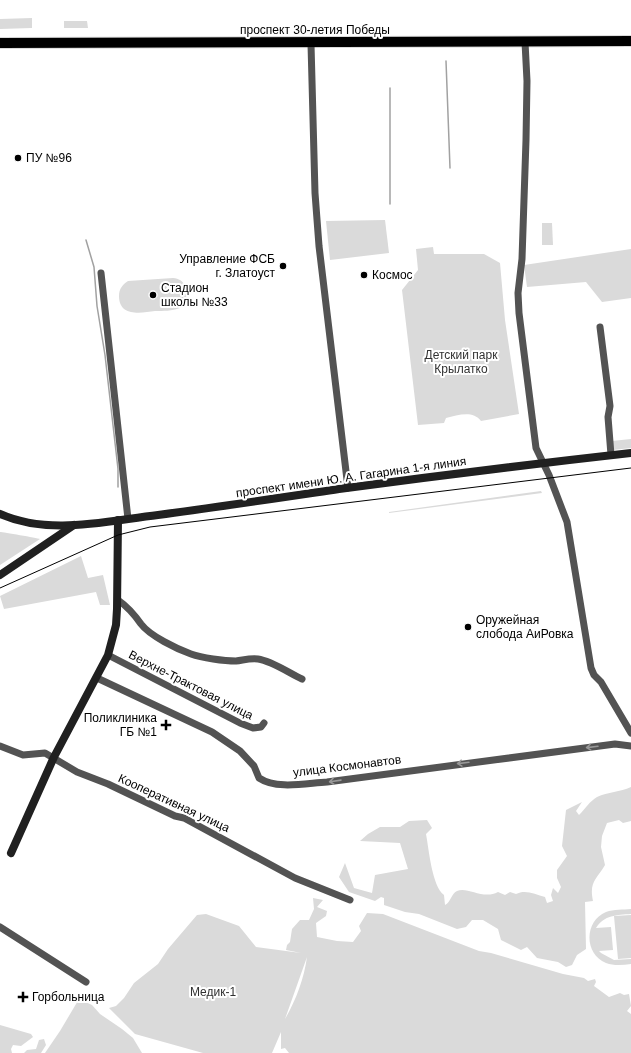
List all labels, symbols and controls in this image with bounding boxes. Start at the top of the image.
street label: проспект 30-летия Победы [240,23,390,37]
place label: ПУ №96 [26,151,72,165]
marker: ПУ №96 [13,153,23,163]
place label: Управление ФСБ г. Златоуст [179,252,275,280]
marker: Управление ФСБ г. Златоуст [278,261,288,271]
place label: Космос [372,268,413,282]
marker: Космос [359,270,369,280]
place label: Стадион школы №33 [161,281,228,309]
marker: Стадион школы №33 [148,290,158,300]
park label: Детский парк Крылатко [425,348,498,376]
street label: проспект имени Ю. А. Гагарина 1-я линия [235,454,467,500]
place label: Оружейная слобода АиРовка [476,613,574,641]
marker: Оружейная слобода АиРовка [463,622,473,632]
street label: Верхне-Трактовая улица [126,648,256,723]
place label: Поликлиника ГБ №1 [84,711,157,739]
marker: Поликлиника ГБ №1 [160,719,172,731]
one-way arrow [586,743,599,750]
street label: улица Космонавтов [292,752,402,780]
one-way arrow [457,759,470,767]
street label: Кооперативная улица [116,771,232,835]
one-way arrow [329,777,342,785]
park label: Медик-1 [190,985,236,999]
place label: Горбольница [32,990,105,1004]
marker: Горбольница [17,991,29,1003]

